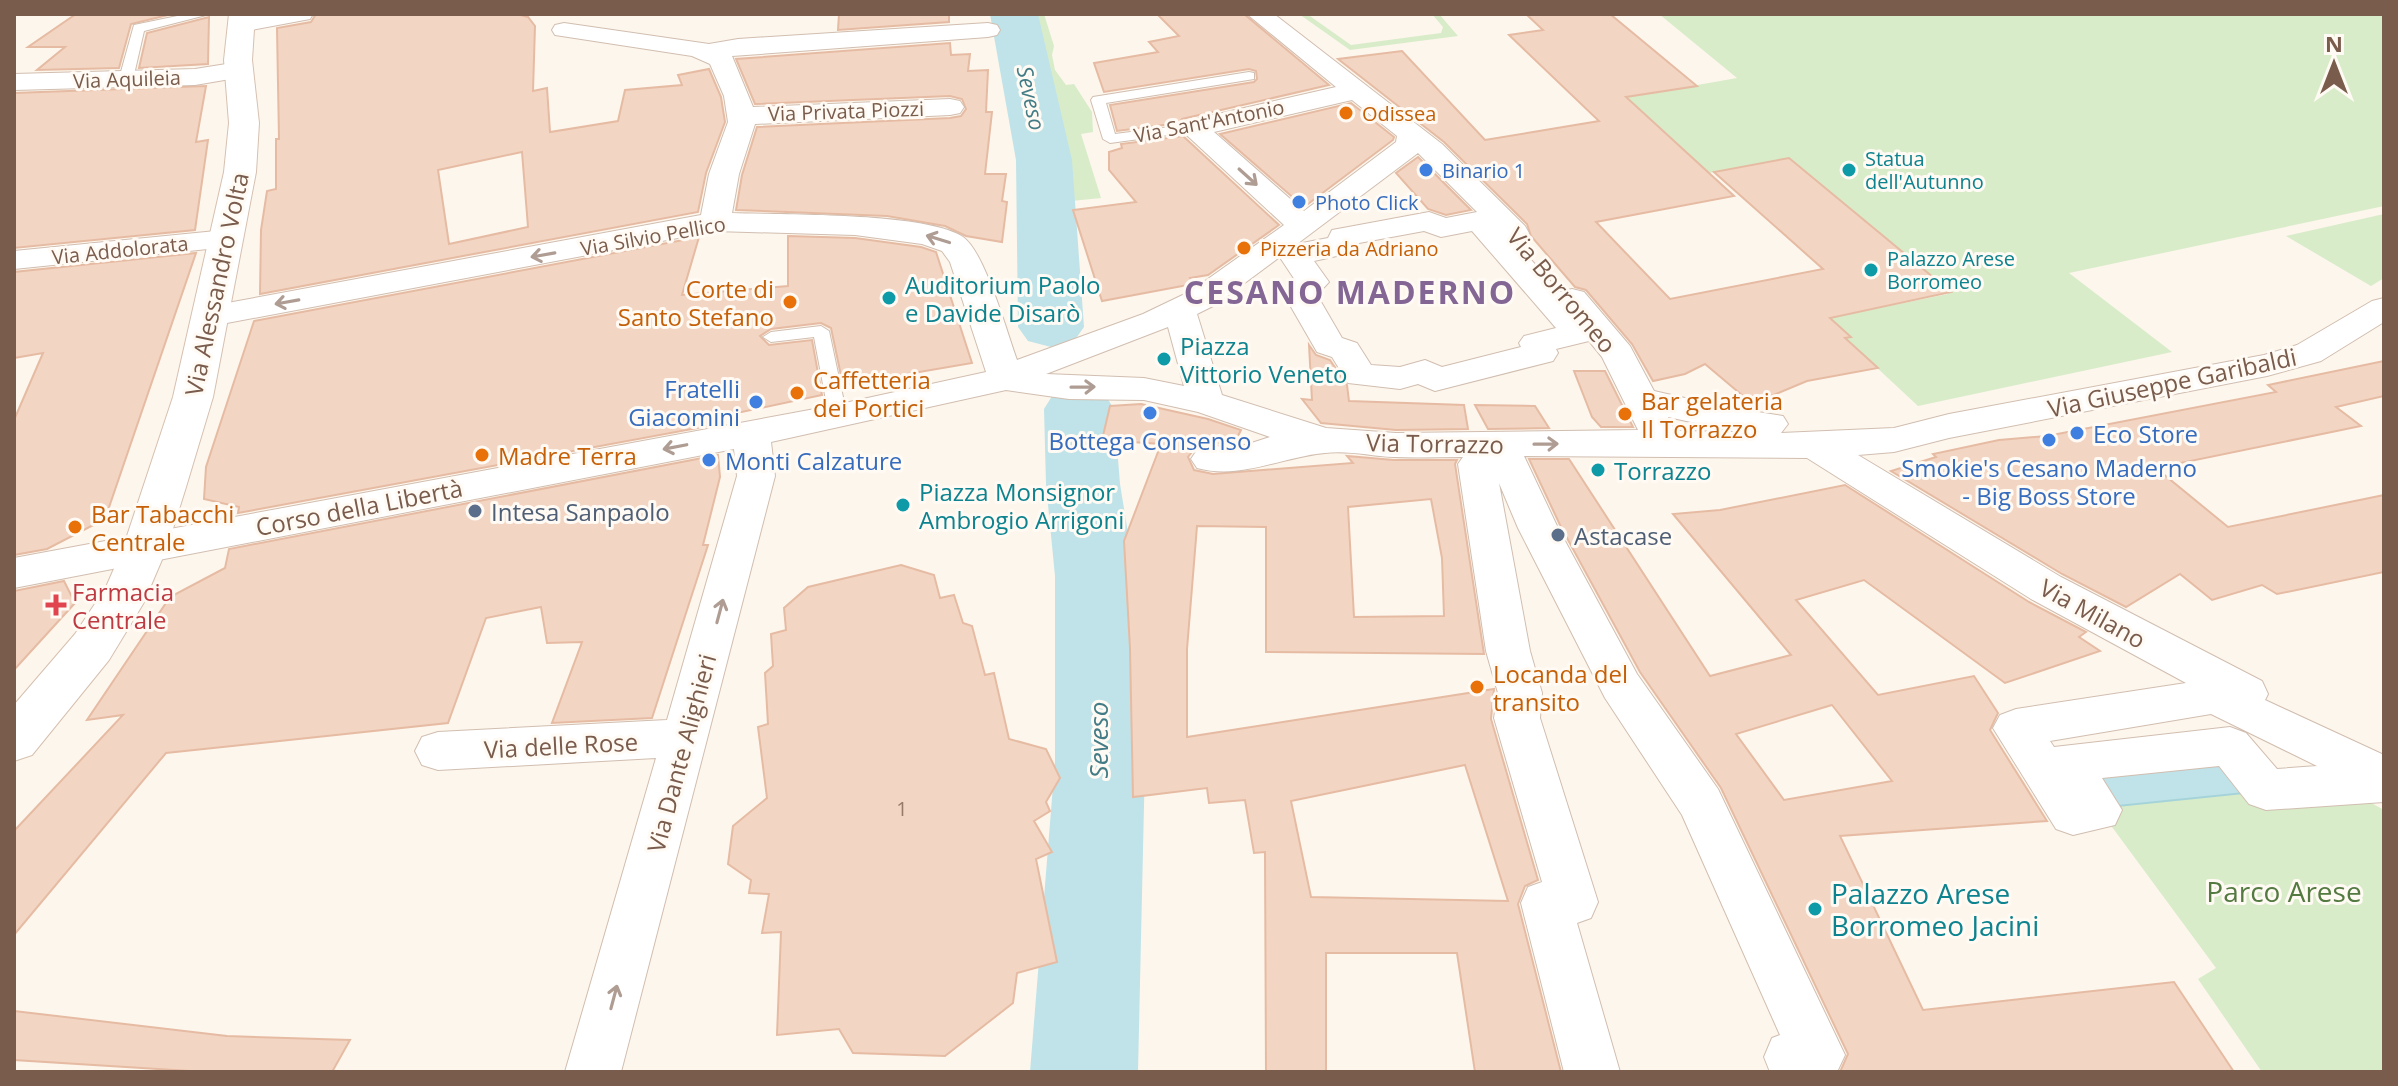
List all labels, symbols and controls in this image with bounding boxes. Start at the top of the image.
north arrow [2294,24,2374,104]
text: N [2325,28,2343,58]
water label: Seveso [1011,63,1053,133]
street label: Via Aquileia [73,64,181,94]
street label: Via Sant'Antonio [1132,93,1286,149]
street label: Via Privata Piozzi [768,95,924,127]
place label: Odissea [1362,100,1436,127]
marker: Odissea [1337,104,1355,122]
place label: Statua dell'Autunno [1865,145,1984,195]
place label: Binario 1 [1442,157,1525,184]
marker: Binario 1 [1417,161,1435,179]
marker: Statua dell'Autunno [1840,161,1858,179]
one-way arrow [1237,168,1257,186]
street label: Via Alessandro Volta [176,169,256,399]
place label: Photo Click [1315,189,1419,216]
marker: Photo Click [1290,193,1308,211]
street label: Via Silvio Pellico [578,210,728,262]
street label: Via Borromeo [1500,220,1624,360]
street label: Via Addolorata [50,229,190,271]
one-way arrow [926,231,952,246]
place label: Pizzeria da Adriano [1260,235,1439,262]
marker: Pizzeria da Adriano [1235,239,1253,257]
place label: Palazzo Arese Borromeo [1887,245,2015,295]
one-way arrow [530,248,556,263]
marker: Palazzo Arese Borromeo [1862,261,1880,279]
place label: Auditorium Paolo e Davide Disarò [905,268,1100,329]
district label: CESANO MADERNO [1184,270,1516,313]
place label: Corte di Santo Stefano [618,272,774,333]
marker: Auditorium Paolo e Davide Disarò [880,289,898,307]
marker: Corte di Santo Stefano [781,293,799,311]
one-way arrow [275,295,300,310]
place label: Piazza Vittorio Veneto [1180,329,1347,390]
street label: Via Giuseppe Garibaldi [2045,339,2299,425]
marker: Piazza Vittorio Veneto [1155,350,1173,368]
place label: Caffetteria dei Portici [813,363,931,424]
place label: Fratelli Giacomini [628,372,740,433]
one-way arrow [1069,380,1096,395]
marker: Caffetteria dei Portici [788,384,806,402]
place label: Bar gelateria Il Torrazzo [1641,384,1783,445]
marker: Fratelli Giacomini [747,393,765,411]
marker: Bottega Consenso [1141,404,1159,422]
marker: Bar gelateria Il Torrazzo [1616,405,1634,423]
place label: Eco Store [2093,417,2198,450]
place label: Bottega Consenso [1049,424,1251,457]
marker: Eco Store [2068,424,2086,442]
street label: Via Torrazzo [1366,425,1504,461]
marker: Smokie's Cesano Maderno - Big Boss Store [2040,431,2058,449]
one-way arrow [1532,436,1559,452]
place label: Madre Terra [498,439,637,472]
one-way arrow [662,441,688,456]
place label: Monti Calzature [725,444,902,477]
marker: Madre Terra [473,446,491,464]
marker: Monti Calzature [700,451,718,469]
place label: Smokie's Cesano Maderno - Big Boss Store [1901,451,2197,512]
place label: Torrazzo [1614,454,1712,487]
marker: Torrazzo [1589,461,1607,479]
street label: Corso della Libertà [253,471,465,543]
place label: Piazza Monsignor Ambrogio Arrigoni [919,475,1124,536]
place label: Intesa Sanpaolo [491,495,670,528]
marker: Piazza Monsignor Ambrogio Arrigoni [894,496,912,514]
place label: Bar Tabacchi Centrale [91,497,234,558]
marker: Intesa Sanpaolo [466,502,484,520]
marker: Bar Tabacchi Centrale [66,518,84,536]
place label: Astacase [1574,519,1672,552]
marker: Astacase [1549,526,1567,544]
street label: Via Milano [2034,570,2152,656]
place label: Farmacia Centrale [72,575,174,636]
marker: Farmacia Centrale [47,596,65,614]
one-way arrow [713,599,728,625]
street label: Via Dante Alighieri [639,650,723,856]
place label: Locanda del transito [1493,657,1628,718]
marker: Locanda del transito [1468,678,1486,696]
water label: Seveso [1080,702,1116,778]
street label: Via delle Rose [483,724,639,766]
house number: 1 [896,795,908,822]
park label: Parco Arese [2206,872,2362,910]
place label: Palazzo Arese Borromeo Jacini [1831,874,2039,944]
marker: Palazzo Arese Borromeo Jacini [1806,900,1824,918]
one-way arrow [607,984,622,1010]

